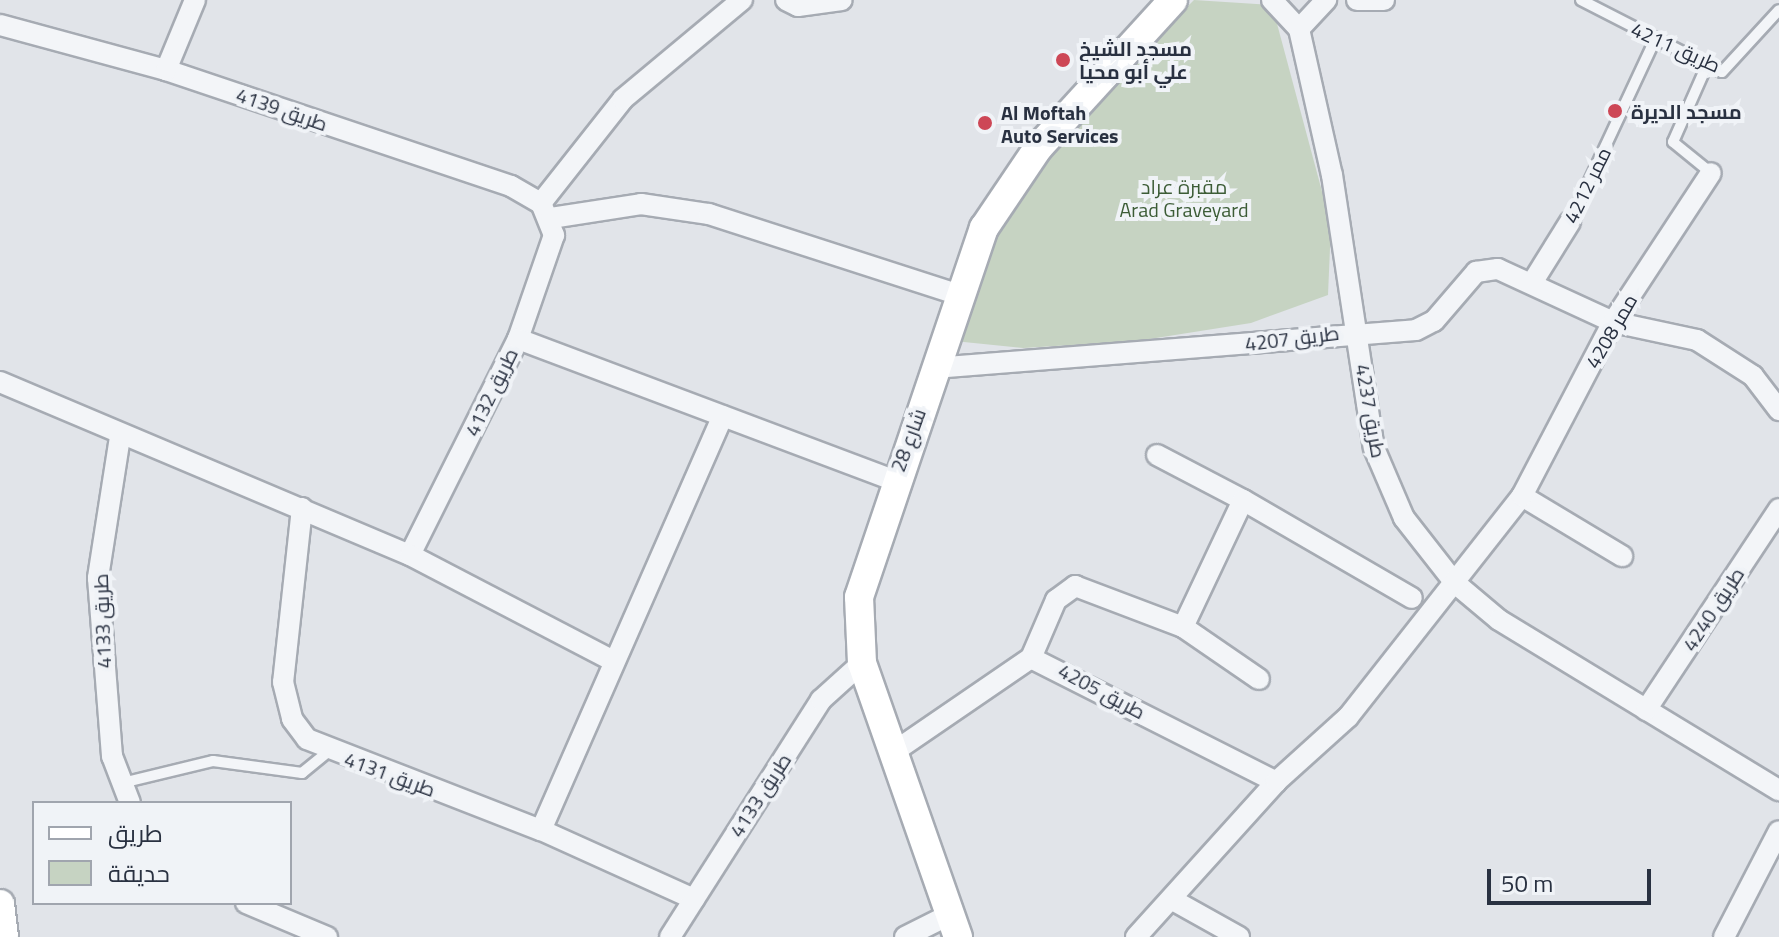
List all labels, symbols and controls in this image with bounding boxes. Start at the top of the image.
street label: طريق 4211 [1628,17,1724,77]
place label: مسجد الشيخ علي أبو محيا [1079,36,1192,83]
marker: مسجد الشيخ علي أبو محيا [1054,51,1072,69]
street label: طريق 4139 [233,82,331,136]
place label: مسجد الديرة [1631,99,1742,123]
place label: Al Moftah Auto Services [1001,100,1119,147]
marker: مسجد الديرة [1606,102,1624,120]
marker: Al Moftah Auto Services [976,114,994,132]
street label: ممر 4212 [1558,143,1616,227]
park label: مقبرة عراد Arad Graveyard [1119,175,1249,222]
street label: ممر 4208 [1580,290,1642,372]
street label: طريق 4207 [1243,320,1341,356]
street label: طريق 4132 [459,344,523,440]
street label: طريق 4237 [1351,362,1391,460]
street label: شارع 28 [886,405,930,475]
street label: طريق 4240 [1677,563,1749,655]
street label: طريق 4133 [88,573,116,669]
street label: طريق 4205 [1054,658,1150,724]
street label: طريق 4131 [341,746,439,802]
street label: طريق 4133 [724,749,796,841]
legend [32,801,292,905]
text: طريق [108,815,163,851]
scale bar [1491,853,1655,903]
text: حديقة [108,855,170,891]
text: 50 m [1501,865,1553,901]

